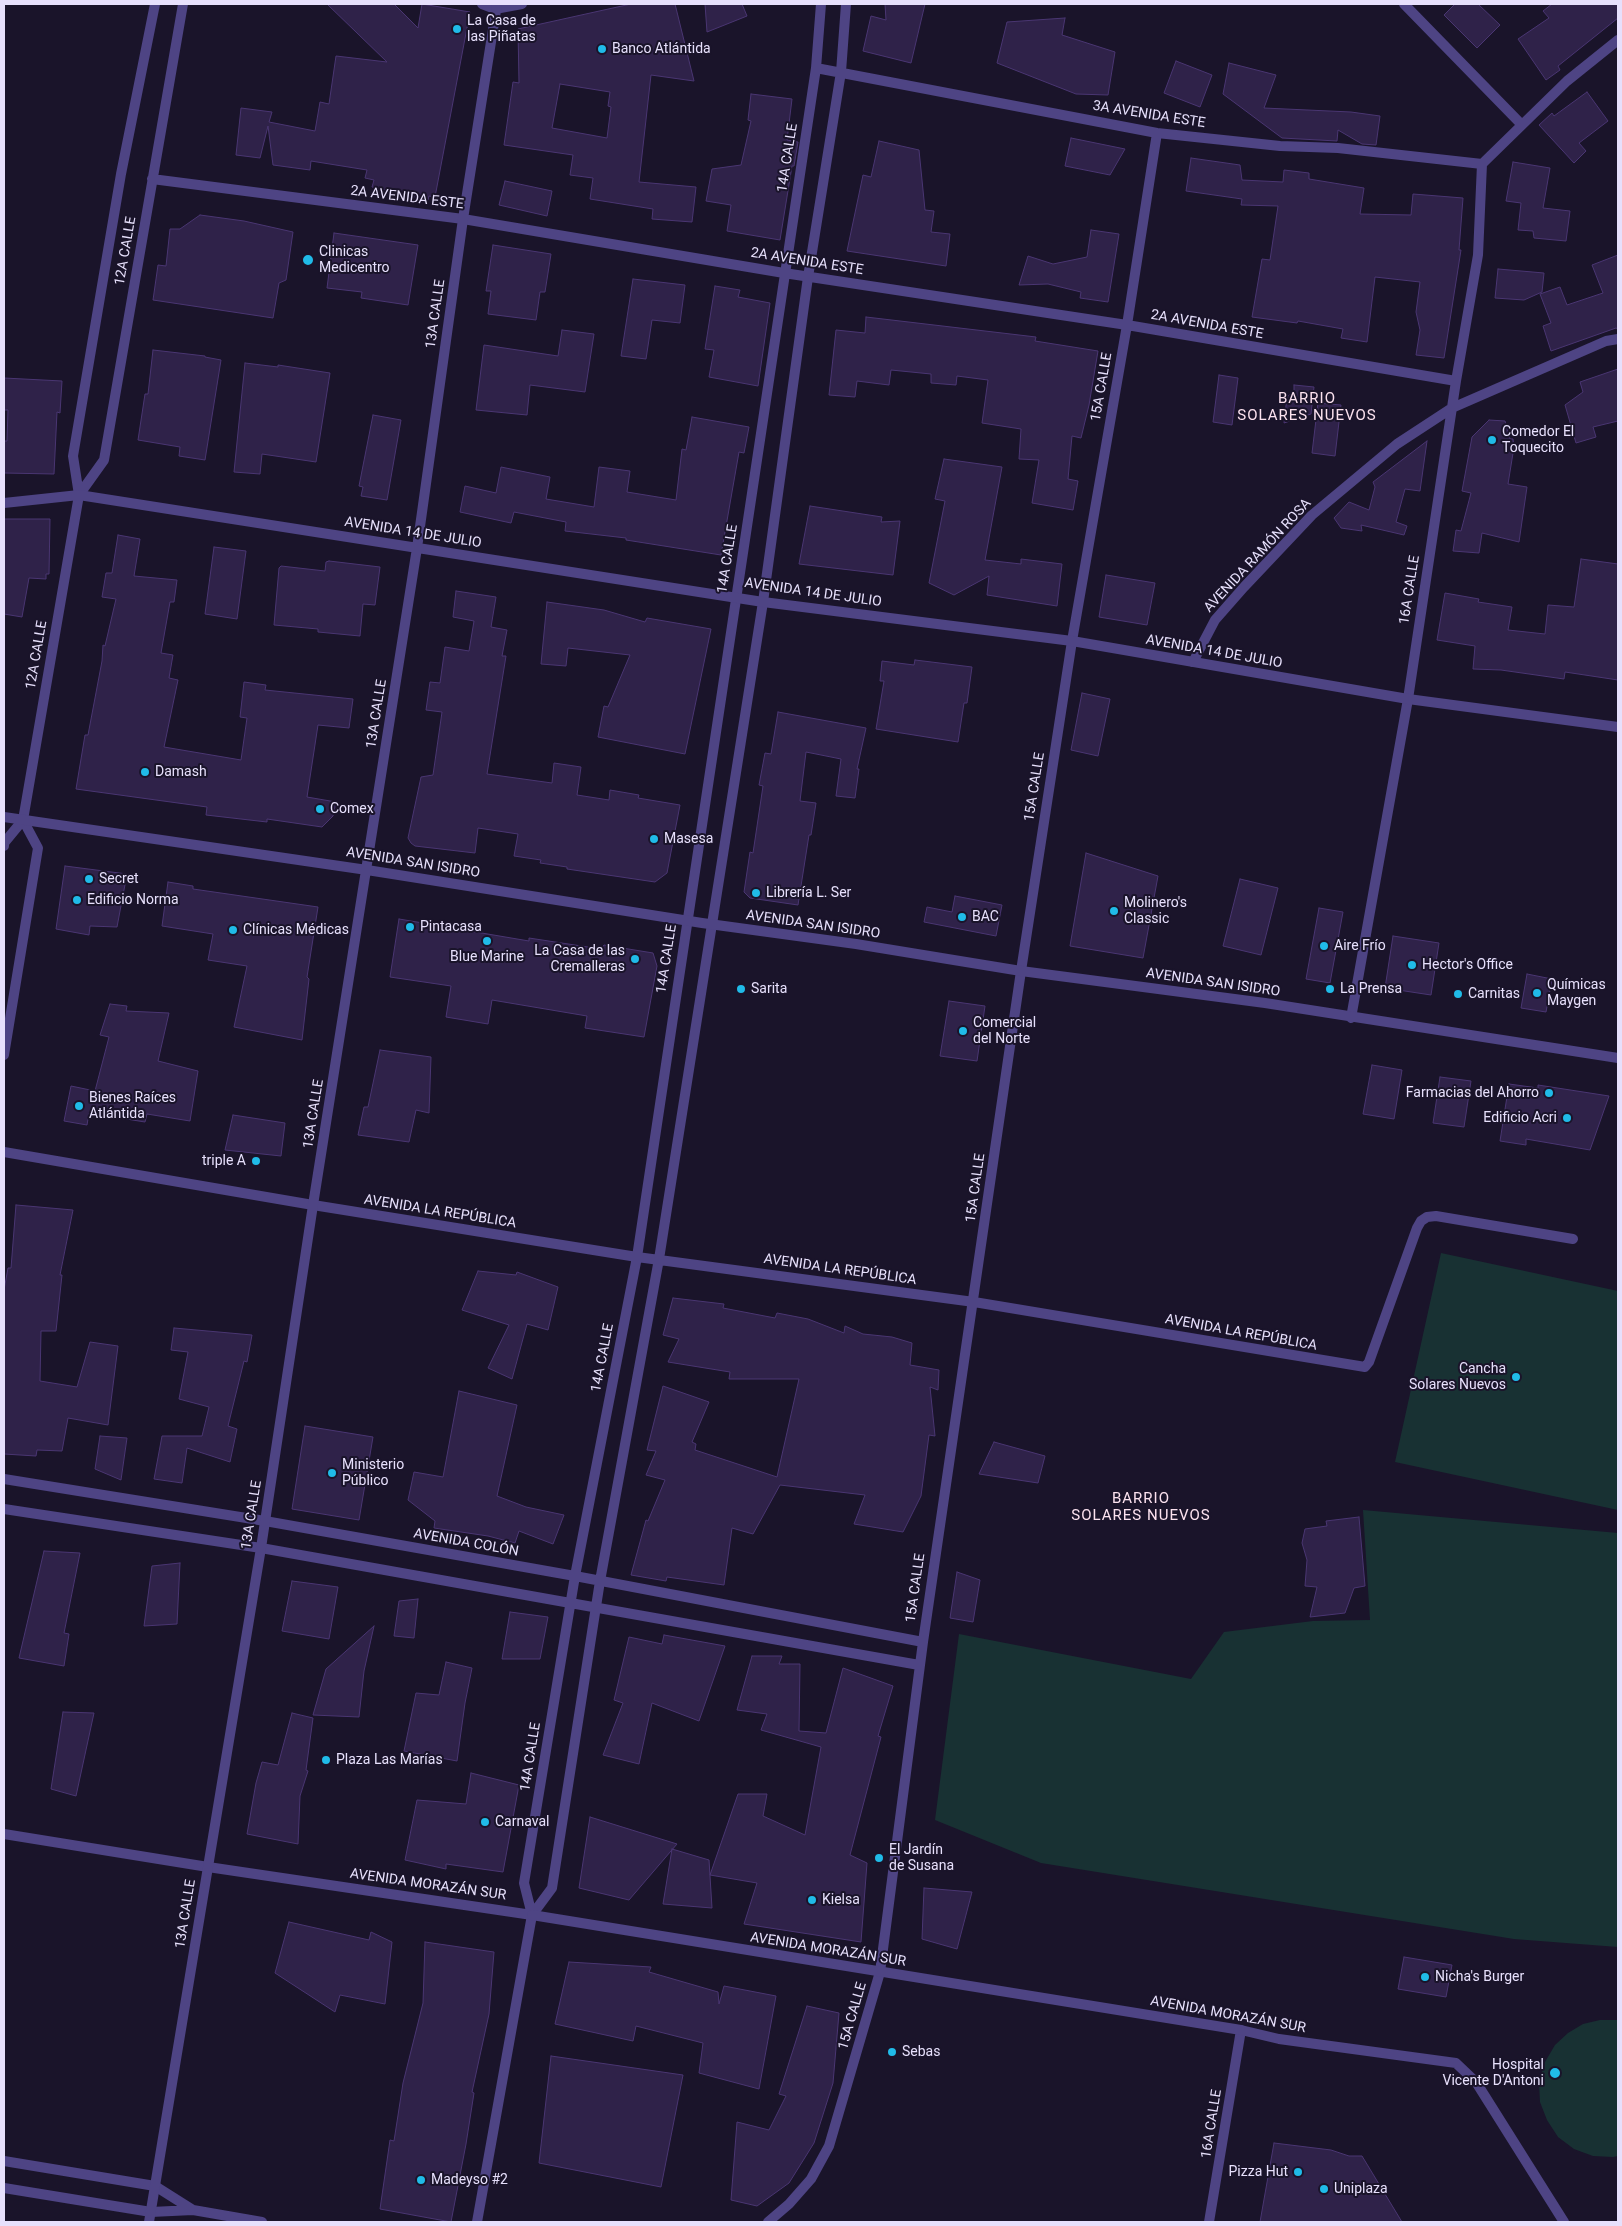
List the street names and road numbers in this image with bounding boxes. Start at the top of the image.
street label: 3A AVENIDA ESTE [1091,98,1207,132]
street label: 14A CALLE [774,122,802,194]
street label: 2A AVENIDA ESTE [349,183,465,213]
street label: 12A CALLE [112,215,140,287]
street label: 2A AVENIDA ESTE [749,245,865,279]
street label: 13A CALLE [423,278,449,350]
street label: 2A AVENIDA ESTE [1149,307,1265,343]
street label: 15A CALLE [1088,351,1116,423]
street label: AVENIDA RAMÓN ROSA [1201,496,1315,616]
street label: AVENIDA 14 DE JULIO [343,514,483,552]
street label: 14A CALLE [714,523,742,595]
street label: 16A CALLE [1396,554,1424,626]
street label: AVENIDA 14 DE JULIO [743,575,883,611]
street label: 12A CALLE [23,619,51,691]
street label: AVENIDA 14 DE JULIO [1144,632,1284,672]
street label: 13A CALLE [363,678,391,750]
street label: 15A CALLE [1021,751,1049,823]
street label: AVENIDA SAN ISIDRO [345,844,481,882]
street label: AVENIDA SAN ISIDRO [745,907,881,943]
street label: 14A CALLE [653,923,681,995]
street label: AVENIDA SAN ISIDRO [1145,965,1281,1001]
street label: 13A CALLE [300,1078,328,1150]
street label: 15A CALLE [963,1152,989,1224]
street label: AVENIDA LA REPÚBLICA [363,1192,517,1232]
street label: AVENIDA LA REPÚBLICA [763,1251,917,1289]
street label: AVENIDA LA REPÚBLICA [1164,1311,1318,1355]
street label: 14A CALLE [588,1322,618,1394]
street label: 13A CALLE [238,1479,266,1551]
street label: AVENIDA COLÓN [412,1525,520,1561]
street label: 15A CALLE [903,1552,929,1624]
street label: 14A CALLE [517,1721,545,1793]
street label: AVENIDA MORAZÁN SUR [349,1866,507,1904]
street label: 13A CALLE [172,1878,200,1950]
street label: AVENIDA MORAZÁN SUR [749,1929,907,1971]
street label: 15A CALLE [835,1980,871,2052]
street label: AVENIDA MORAZÁN SUR [1149,1993,1307,2037]
street label: 16A CALLE [1198,2088,1226,2160]

